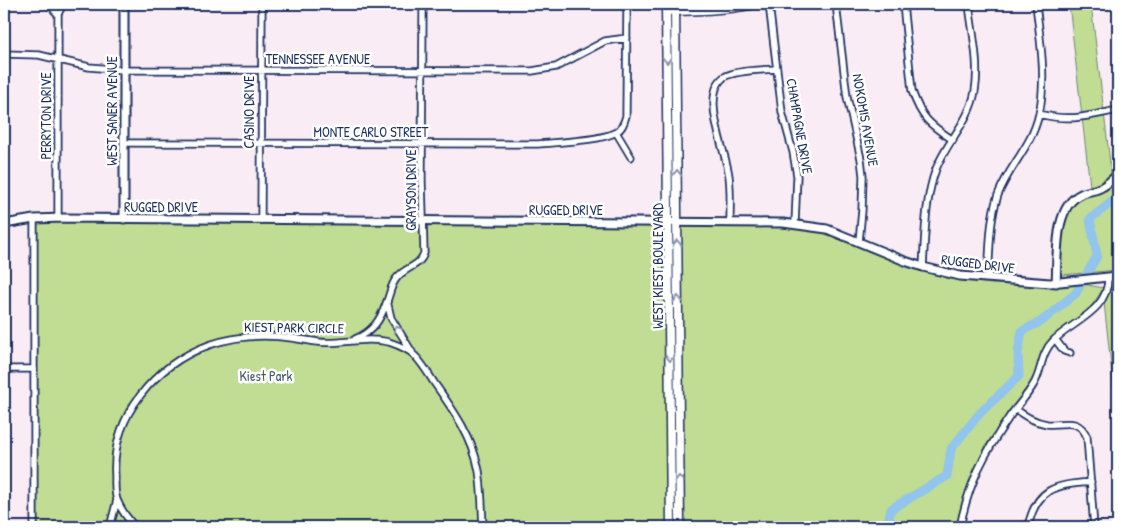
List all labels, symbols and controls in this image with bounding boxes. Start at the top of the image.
street label: TENNESSEE AVENUE [266,49,370,68]
street label: WEST SANER AVENUE [102,56,121,166]
one-way arrow [662,57,673,65]
street label: PERRYTON DRIVE [36,72,55,160]
street label: NOKOMIS AVENUE [848,72,884,168]
street label: CASINO DRIVE [239,75,258,149]
street label: CHAMPAGNE DRIVE [782,77,818,175]
street label: MONTE CARLO STREET [314,122,429,141]
street label: GRAYSON DRIVE [401,149,420,231]
one-way arrow [672,169,682,176]
street label: RUGGED DRIVE [124,197,198,216]
street label: RUGGED DRIVE [529,200,603,219]
street label: WEST KIEST BOULEVARD [648,203,667,329]
one-way arrow [672,238,682,246]
street label: RUGGED DRIVE [940,249,1016,277]
one-way arrow [673,294,683,302]
street label: KIEST PARK CIRCLE [244,317,344,337]
one-way arrow [394,326,404,335]
one-way arrow [665,354,675,362]
park label: Kiest Park [240,366,293,385]
one-way arrow [674,474,685,482]

